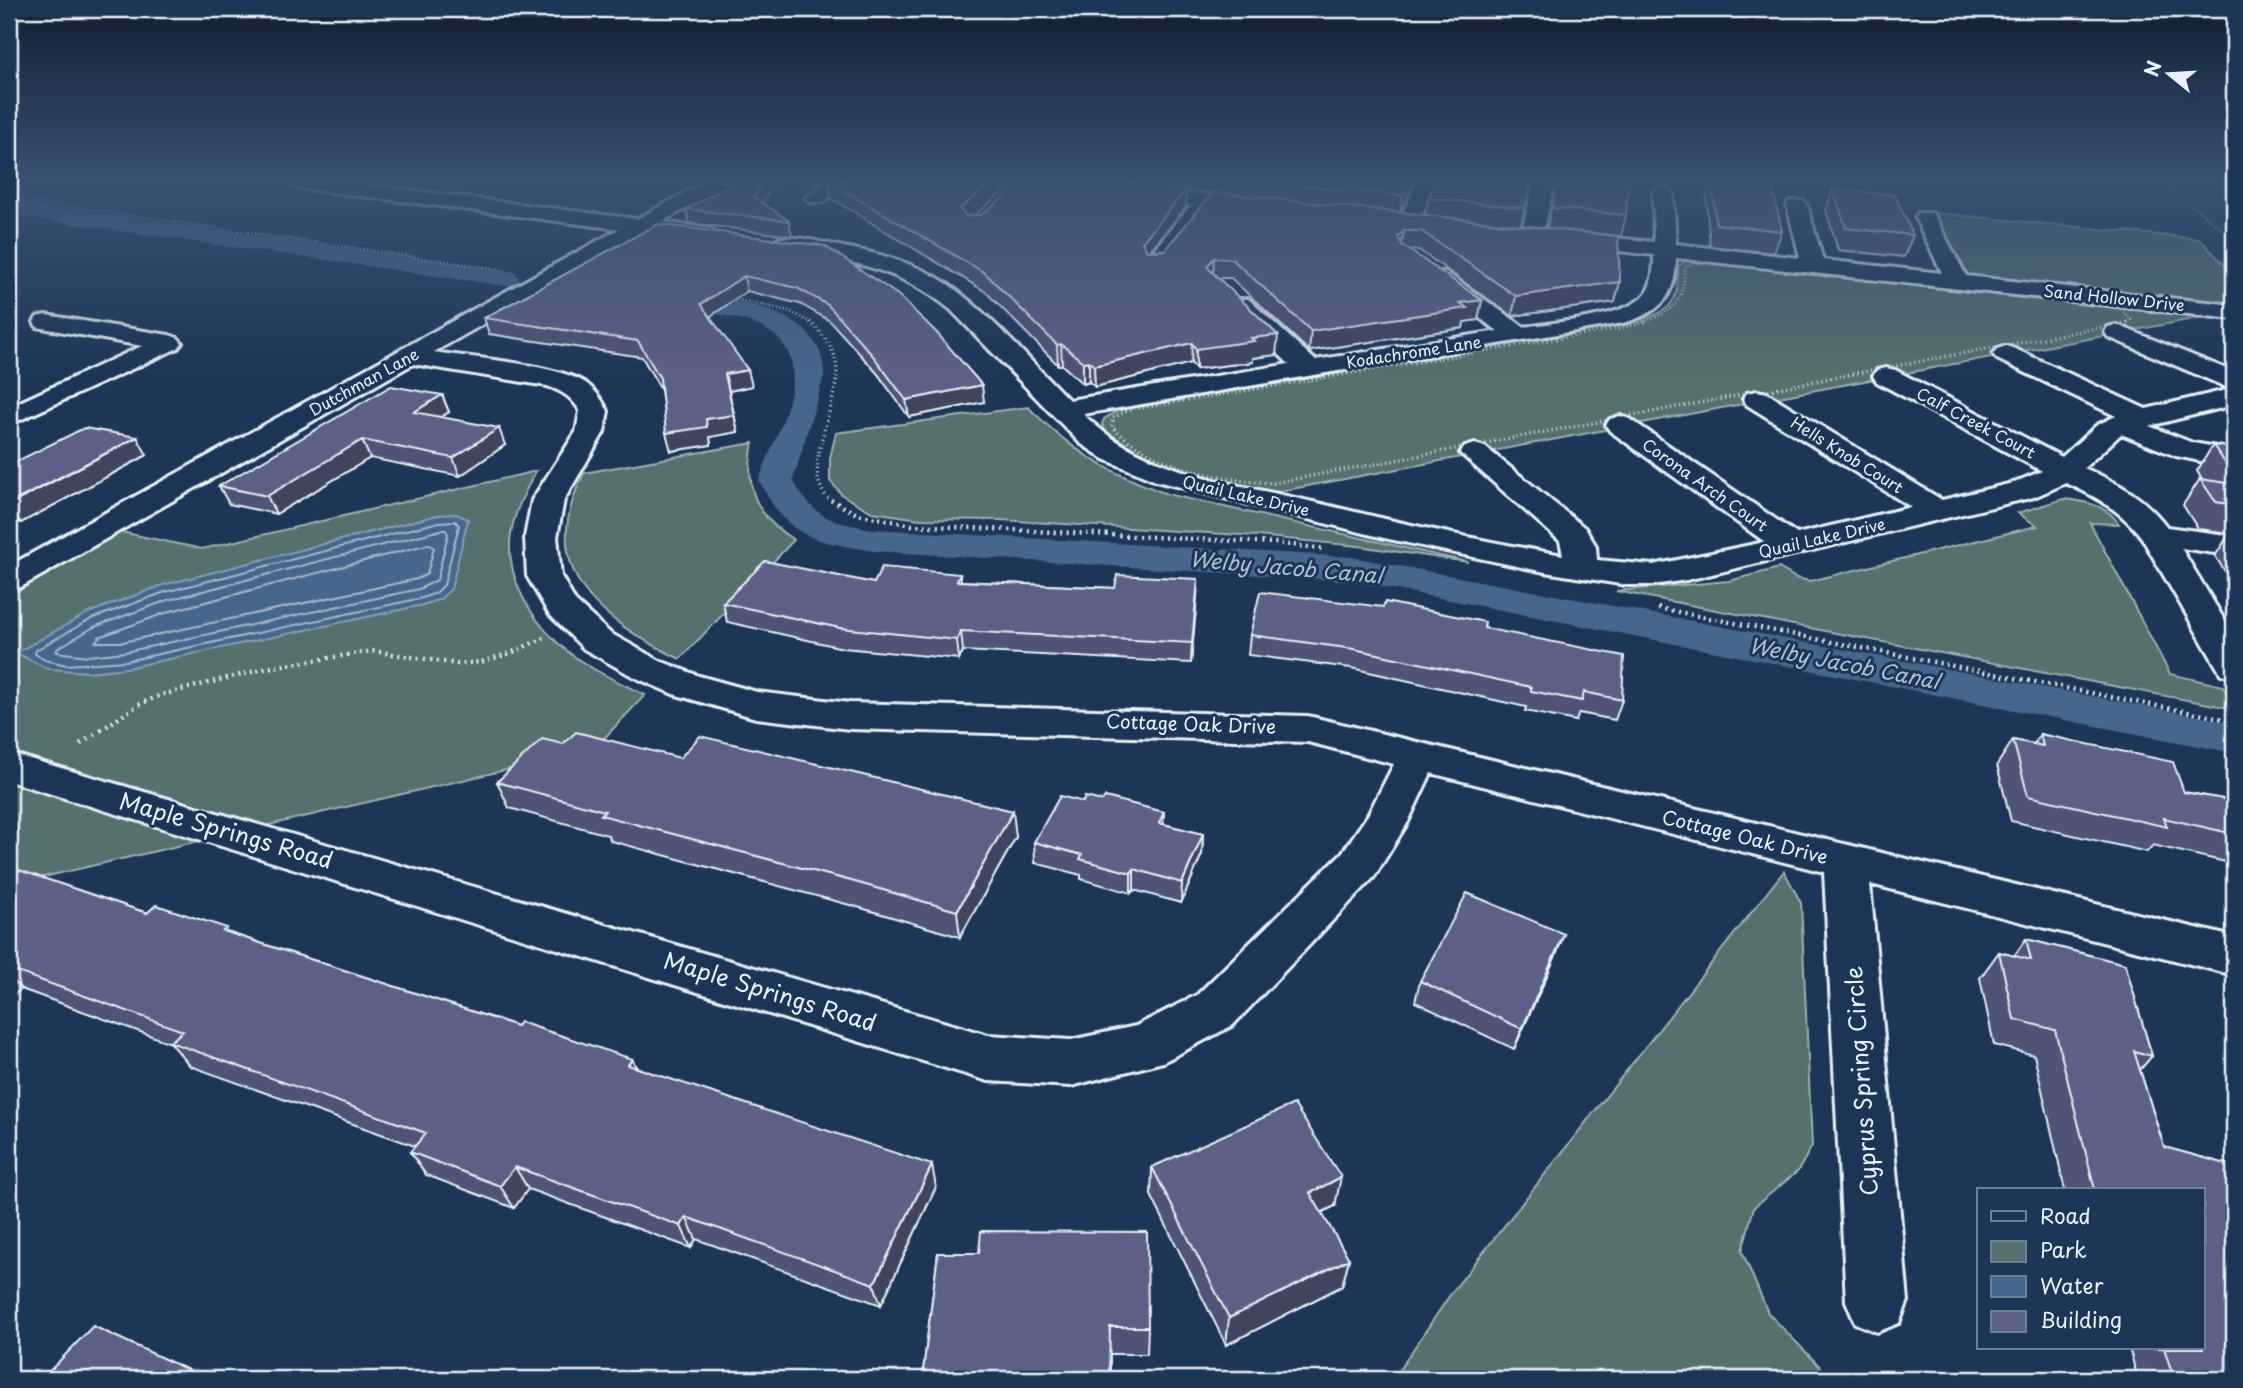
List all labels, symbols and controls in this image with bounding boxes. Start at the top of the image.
north arrow [2134,38,2204,108]
text: N [2136,57,2168,80]
street label: Sand Hollow Drive [2042,278,2186,316]
street label: Kodachrome Lane [1345,328,1483,374]
street label: Dutchman Lane [304,341,423,421]
street label: Calf Creek Court [1913,381,2041,464]
street label: Hells Knob Court [1787,410,1909,499]
street label: Corona Arch Court [1638,432,1774,537]
street label: Quail Lake Drive [1180,469,1312,521]
street label: Quail Lake Drive [1756,511,1888,563]
water label: Welby Jacob Canal [1189,542,1387,591]
water label: Welby Jacob Canal [1747,628,1945,697]
street label: Cottage Oak Drive [1106,706,1277,740]
street label: Maple Springs Road [115,782,337,877]
street label: Cottage Oak Drive [1659,802,1831,870]
street label: Maple Springs Road [660,942,881,1040]
street label: Cyprus Spring Circle [1835,965,1886,1197]
legend [1977,1188,2204,1350]
text: Road [2040,1199,2091,1231]
text: Park [2040,1233,2087,1265]
text: Water [2040,1269,2104,1301]
text: Building [2040,1303,2122,1335]

